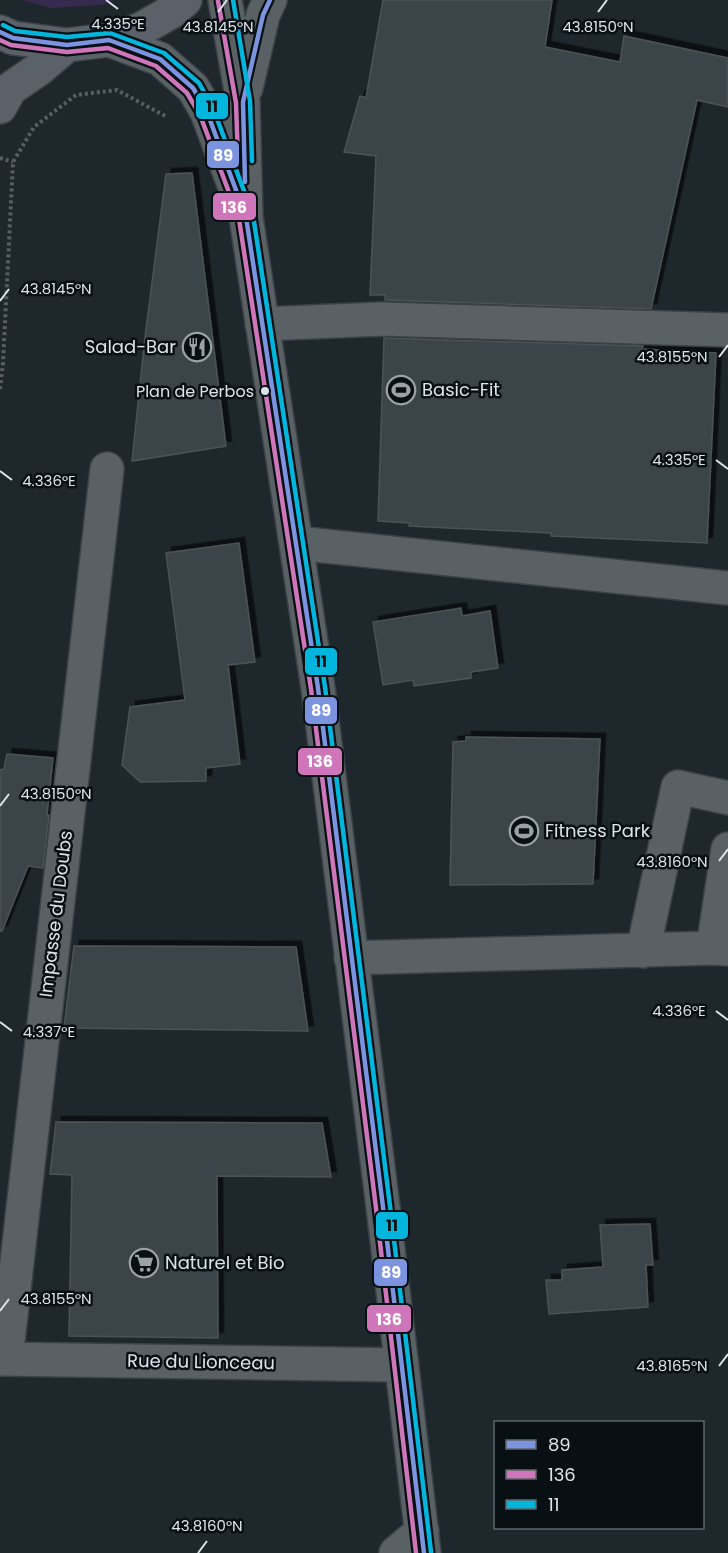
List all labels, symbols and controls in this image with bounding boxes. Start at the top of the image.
text: 4.335°E [91,13,145,34]
text: 43.8145°N [182,16,254,37]
text: 43.8150°N [562,16,634,37]
line badge: 11 [195,92,229,120]
text: 11 [206,95,218,118]
line badge: 89 [206,140,240,169]
text: 89 [213,144,233,167]
line badge: 136 [212,192,257,221]
text: 136 [221,196,247,219]
text: 43.8145°N [20,278,92,299]
restaurant icon: Salad-Bar [181,331,213,363]
place label: Salad-Bar [85,334,176,359]
text: 43.8155°N [636,346,708,367]
sports icon: Basic-Fit [385,374,417,406]
place label: Basic-Fit [422,377,500,402]
place label: Plan de Perbos [136,380,254,403]
marker: Plan de Perbos [259,385,271,397]
text: 4.335°E [652,449,706,470]
text: 4.336°E [22,470,76,491]
line badge: 11 [304,647,338,676]
text: 11 [315,650,327,673]
line badge: 89 [304,696,338,725]
text: 89 [311,699,331,722]
line badge: 136 [297,747,343,776]
text: 136 [307,750,333,773]
text: 43.8150°N [20,783,92,804]
sports icon: Fitness Park [508,815,540,847]
place label: Fitness Park [545,818,651,843]
street label: Impasse du Doubs [33,829,78,999]
text: 43.8160°N [636,851,708,872]
text: 4.336°E [652,1000,706,1021]
text: 4.337°E [23,1021,75,1042]
line badge: 11 [375,1211,409,1240]
text: 11 [386,1214,398,1237]
supermarket icon: Naturel et Bio [128,1247,160,1279]
place label: Naturel et Bio [165,1250,285,1275]
line badge: 89 [373,1258,408,1287]
text: 89 [381,1261,401,1284]
text: 43.8155°N [20,1288,92,1309]
line badge: 136 [366,1304,412,1333]
text: 136 [376,1308,402,1331]
street label: Rue du Lionceau [127,1348,275,1375]
text: 43.8165°N [636,1355,708,1376]
legend [494,1421,704,1529]
text: 89 [548,1432,571,1457]
text: 136 [548,1462,576,1487]
text: 11 [548,1492,560,1517]
text: 43.8160°N [171,1515,243,1536]

